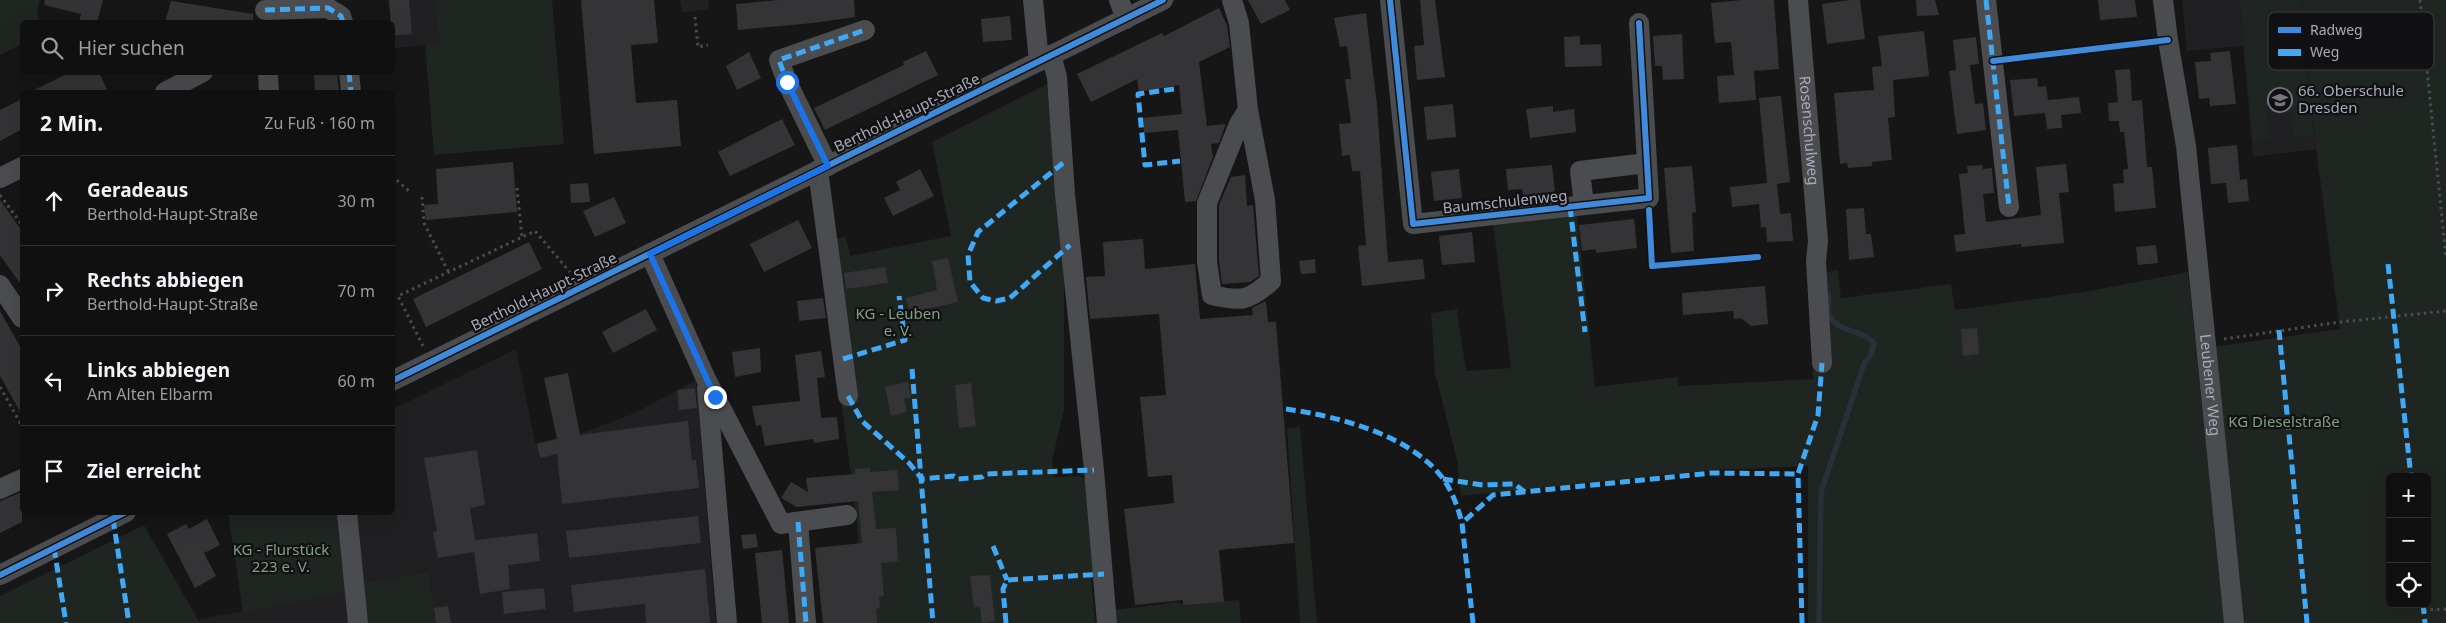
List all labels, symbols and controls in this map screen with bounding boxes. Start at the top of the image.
legend [2268,12,2434,70]
search box [20,20,395,75]
text: Radweg [2310,20,2363,39]
icon: search [38,34,66,62]
text: Hier suchen [78,35,185,61]
text: Weg [2310,42,2339,61]
street label: Berthold-Haupt-Straße [830,68,983,156]
route start [776,71,799,94]
street label: Rosenschulweg [1795,75,1824,186]
place label: 66. Oberschule Dresden [2298,80,2404,117]
school or university icon: 66. Oberschule Dresden [2267,87,2293,113]
text: 2 Min. [40,109,103,137]
text: Zu Fuß · 160 m [264,112,375,134]
text: Geradeaus [87,177,188,203]
street label: Baumschulenweg [1441,185,1568,218]
icon: ahead [40,187,68,215]
text: 30 m [338,190,375,212]
text: Berthold-Haupt-Straße [87,203,258,225]
street label: Berthold-Haupt-Straße [467,247,620,335]
text: Rechts abbiegen [87,267,244,293]
icon: right [40,277,68,305]
text: 70 m [338,280,375,302]
text: Berthold-Haupt-Straße [87,293,258,315]
park label: KG - Leuben e. V. [855,303,941,340]
street label: Leubener Weg [2196,333,2226,437]
text: Links abbiegen [87,357,230,383]
icon: left [40,367,68,395]
text: 60 m [338,370,375,392]
text: Am Alten Elbarm [87,383,213,405]
route end [704,386,727,409]
park label: KG Dieselstraße [2228,411,2340,431]
icon: arrive [40,457,68,485]
text: Ziel erreicht [87,458,201,484]
map controls [2386,473,2431,608]
button: + [2386,473,2431,518]
button: − [2386,518,2431,563]
park label: KG - Flurstück 223 e. V. [233,539,329,576]
button: locate [2386,563,2431,608]

